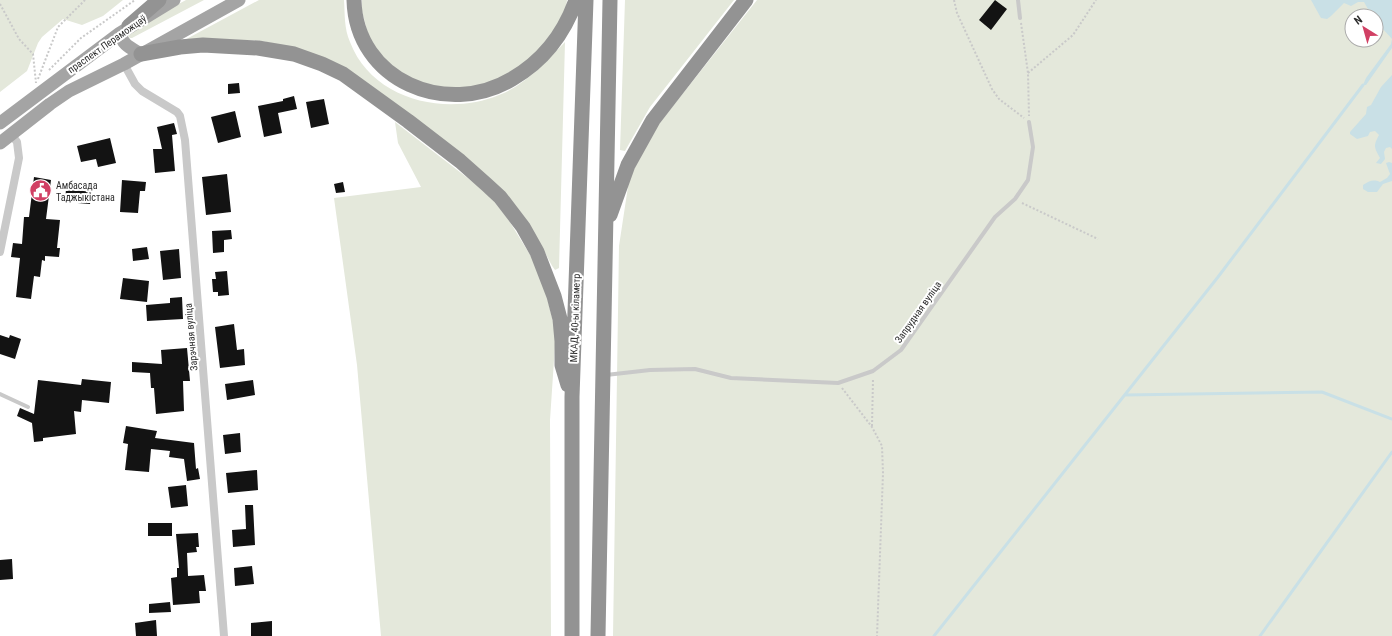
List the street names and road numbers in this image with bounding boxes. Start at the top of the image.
street label: праспект Пераможцаў [66,13,148,75]
street label: МКАД, 40-ы кіламетр [568,273,582,362]
street label: Запрудная вуліца [893,279,943,345]
street label: Зарэчная вуліца [183,303,199,371]

